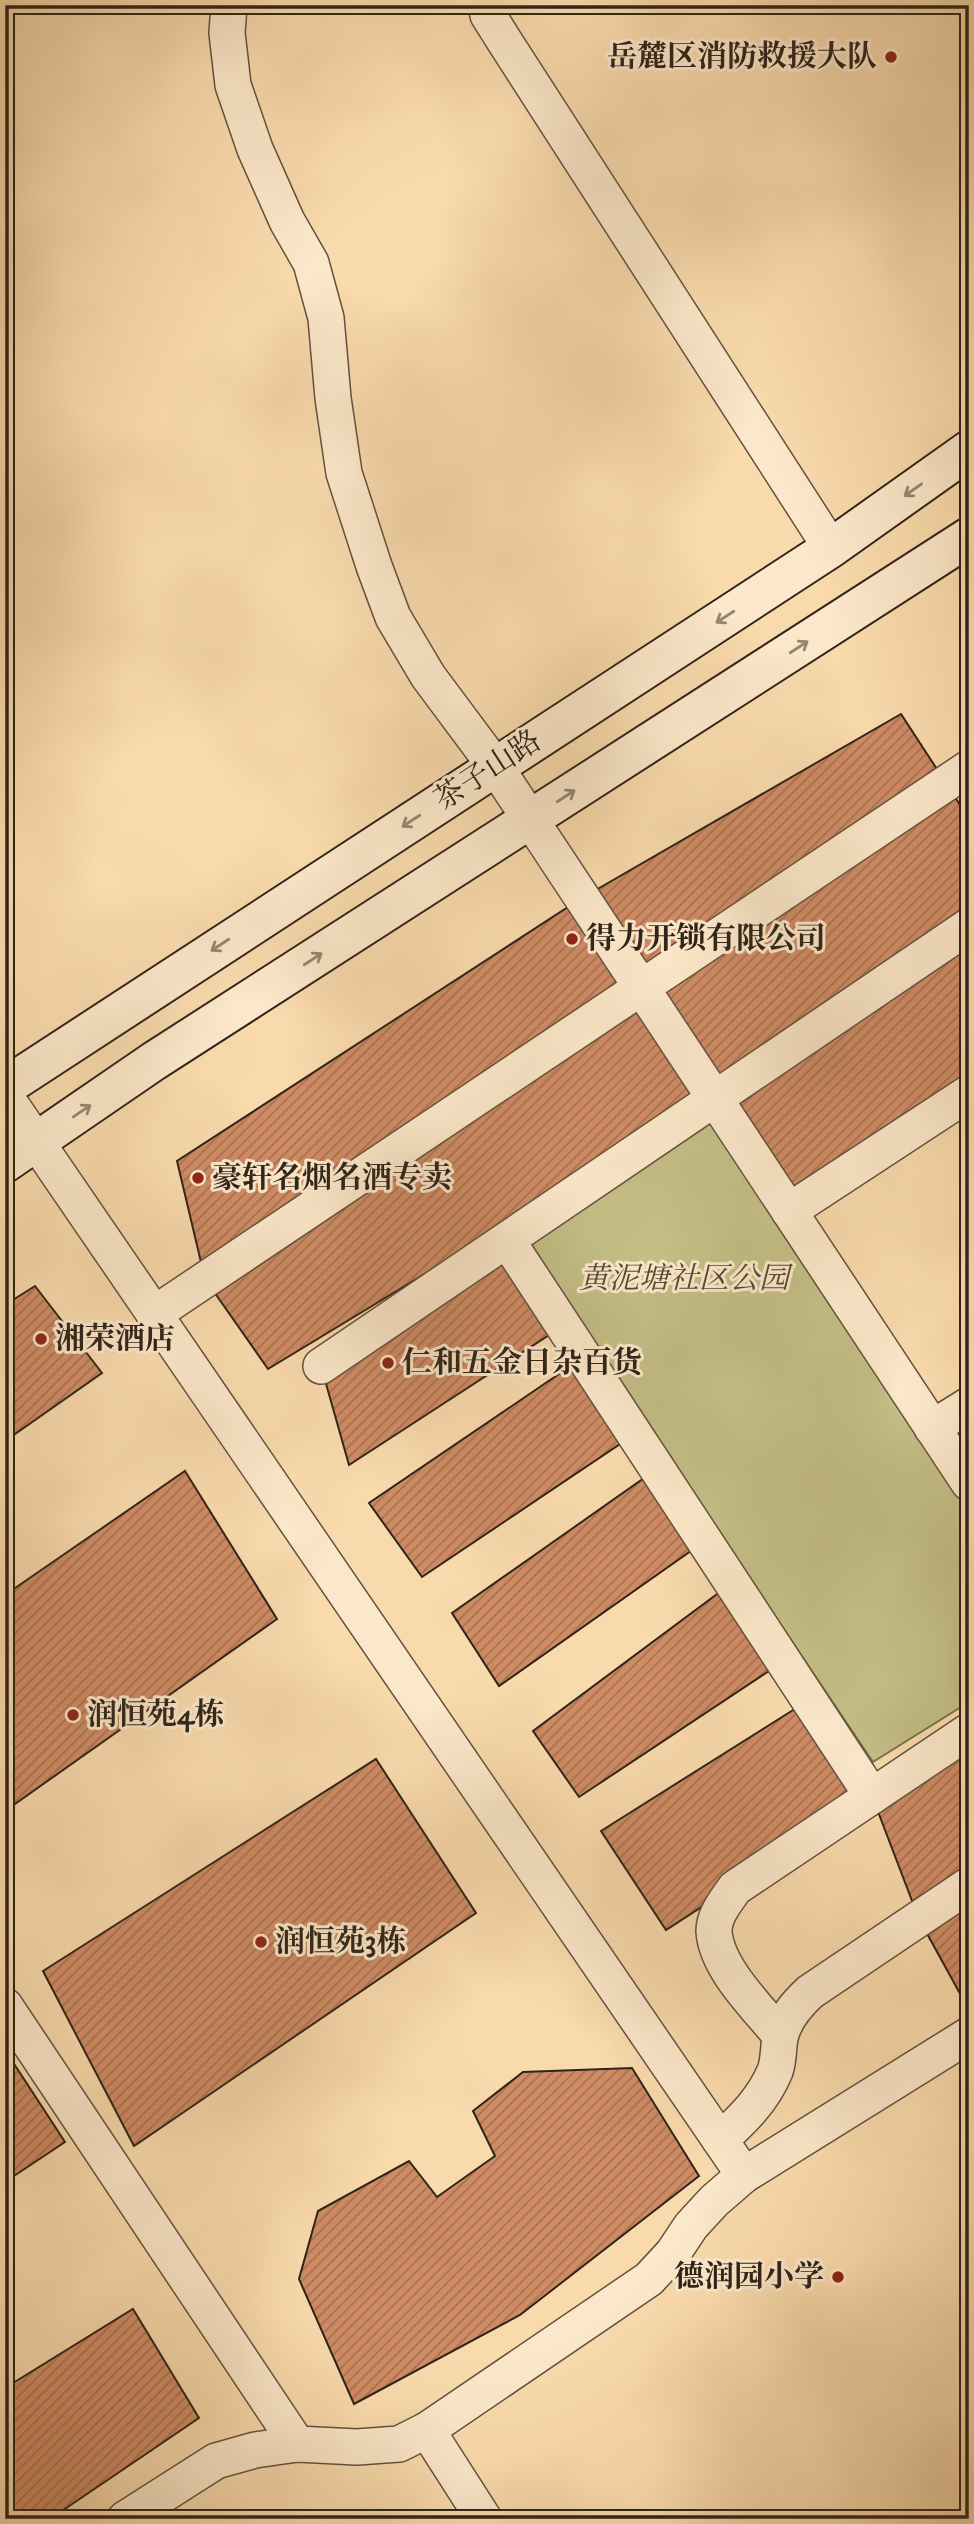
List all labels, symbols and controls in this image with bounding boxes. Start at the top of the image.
place label: 岳麓区消防救援大队 [607,39,877,76]
marker: 岳麓区消防救援大队 [883,49,899,65]
one-way arrow [904,482,923,497]
one-way arrow [715,610,735,624]
one-way arrow [788,639,808,653]
street label: 茶子山路 [428,723,548,819]
one-way arrow [556,789,576,803]
one-way arrow [402,814,421,828]
place label: 得力开锁有限公司 [586,921,826,958]
marker: 得力开锁有限公司 [564,931,580,947]
one-way arrow [211,938,230,953]
one-way arrow [303,952,322,967]
one-way arrow [72,1104,91,1118]
place label: 豪轩名烟名酒专卖 [212,1160,452,1197]
marker: 豪轩名烟名酒专卖 [190,1170,206,1186]
park label: 黄泥塘社区公园 [579,1261,793,1298]
place label: 湘荣酒店 [55,1321,175,1358]
marker: 湘荣酒店 [33,1331,49,1347]
place label: 仁和五金日杂百货 [402,1345,642,1382]
marker: 仁和五金日杂百货 [380,1355,396,1371]
place label: 润恒苑4栋 [87,1697,224,1734]
marker: 润恒苑4栋 [65,1707,81,1723]
place label: 润恒苑3栋 [275,1924,406,1961]
marker: 润恒苑3栋 [253,1934,269,1950]
place label: 德润园小学 [674,2259,824,2296]
marker: 德润园小学 [830,2269,846,2285]

